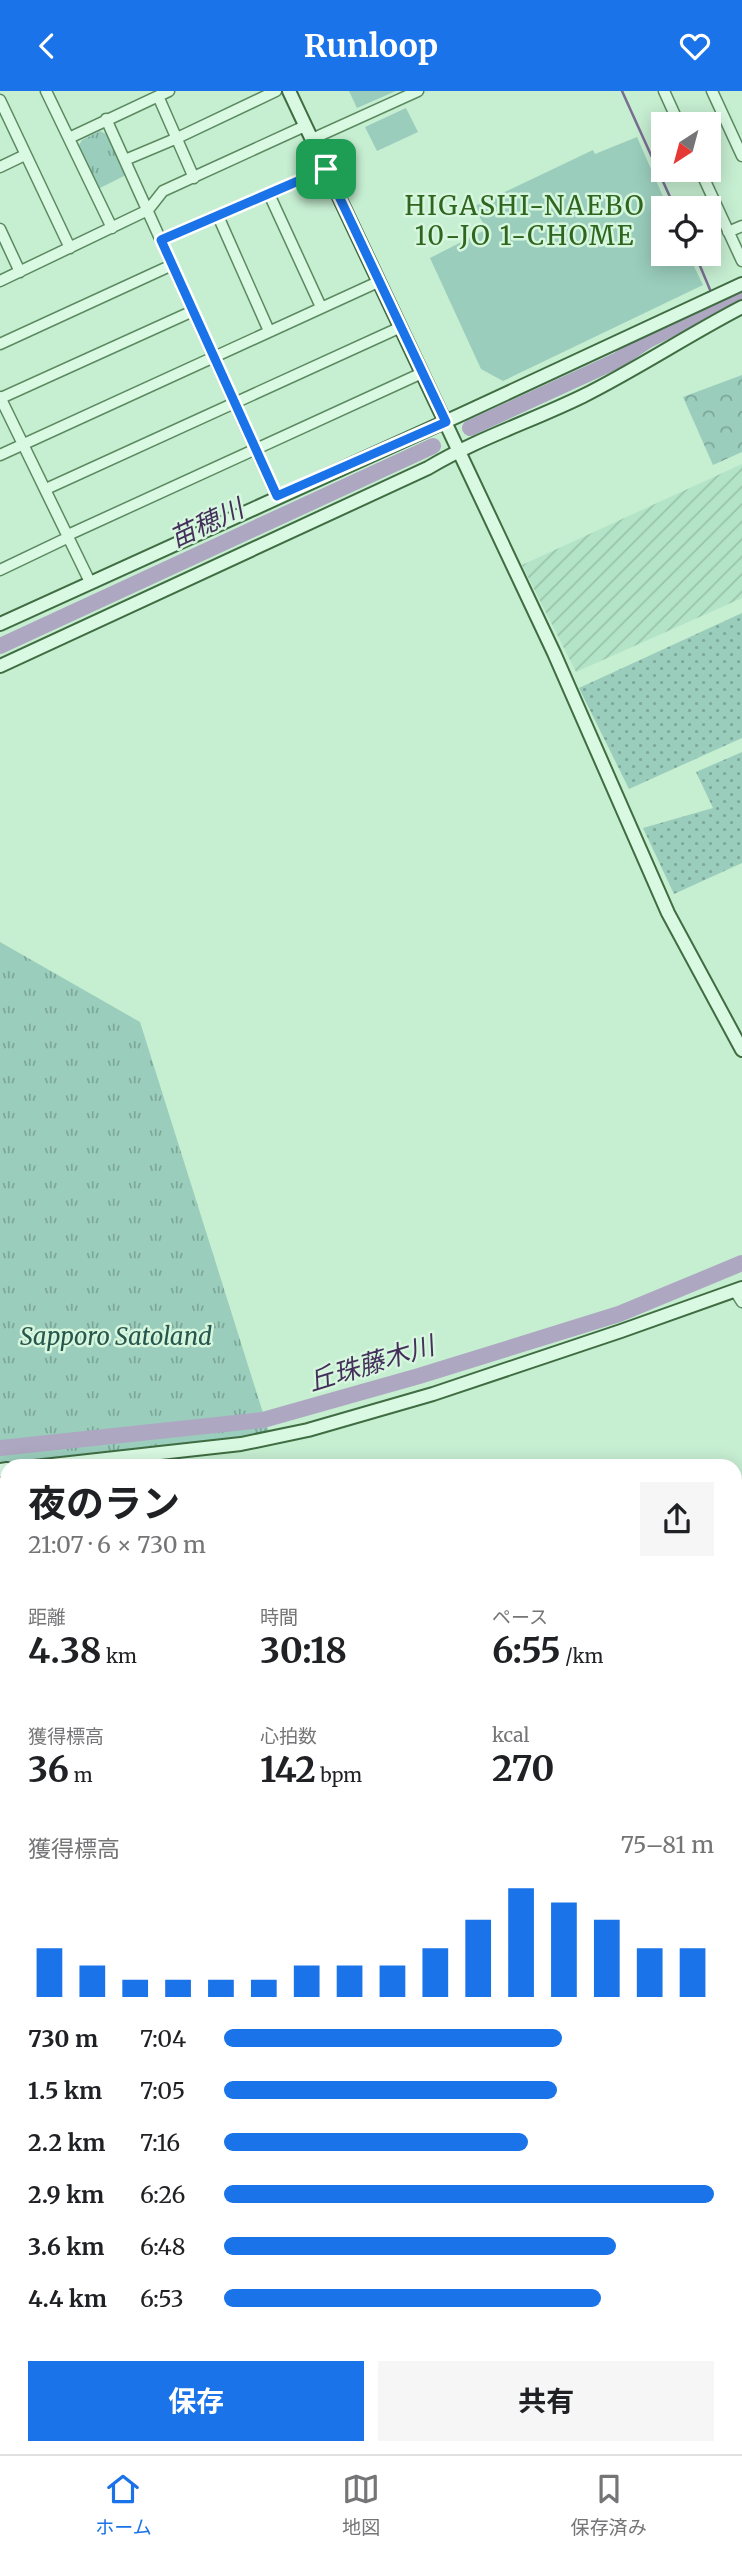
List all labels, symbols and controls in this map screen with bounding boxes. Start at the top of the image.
text: Runloop [304,26,438,66]
icon: back [28,27,66,65]
icon: heart [676,27,714,65]
north arrow [651,112,721,182]
map controls [651,112,721,266]
pin [296,139,356,199]
icon: arrive [307,150,345,188]
district label: HIGASHI-NAEBO 10-JO 1-CHOME [404,189,646,252]
button: locate [651,196,721,266]
water label: 苗穂川 [164,490,251,554]
park label: Sapporo Satoland [20,1321,212,1352]
water label: 丘珠藤木川 [304,1327,441,1398]
text: 夜のラン [28,1480,180,1527]
button: share [640,1482,714,1556]
text: 21:07 · 6 × 730 m [28,1530,206,1559]
text: 距離 [28,1605,66,1629]
text: 時間 [260,1605,298,1629]
text: ペース [492,1605,548,1629]
text: 4.38 [28,1629,101,1673]
text: 30:18 [260,1629,347,1673]
text: 6:55 [492,1629,561,1673]
text: km [101,1644,137,1668]
text: /km [561,1644,603,1668]
text: kcal [492,1723,529,1747]
text: 獲得標高 [28,1724,104,1748]
text: 心拍数 [260,1724,317,1748]
text: 270 [492,1747,555,1791]
text: 36 [28,1748,69,1792]
text: 142 [260,1748,316,1792]
text: m [69,1763,93,1787]
text: bpm [316,1763,362,1787]
text: 75–81 m [621,1830,714,1859]
text: 獲得標高 [28,1834,120,1863]
text: 730 m [28,2024,98,2053]
text: 7:04 [140,2024,186,2053]
text: 1.5 km [28,2076,102,2105]
text: 7:05 [140,2076,185,2105]
text: 2.2 km [28,2128,106,2157]
text: 7:16 [140,2128,180,2157]
text: 2.9 km [28,2180,104,2209]
text: 6:26 [140,2180,185,2209]
text: 3.6 km [28,2232,104,2261]
text: 6:48 [140,2232,185,2261]
text: 4.4 km [28,2284,107,2313]
text: 6:53 [140,2284,184,2313]
button: 保存 [28,2361,364,2441]
button: 共有 [378,2361,714,2441]
tab: ホーム [95,2470,152,2539]
tab: 地図 [342,2470,380,2539]
tab: 保存済み [571,2470,647,2539]

